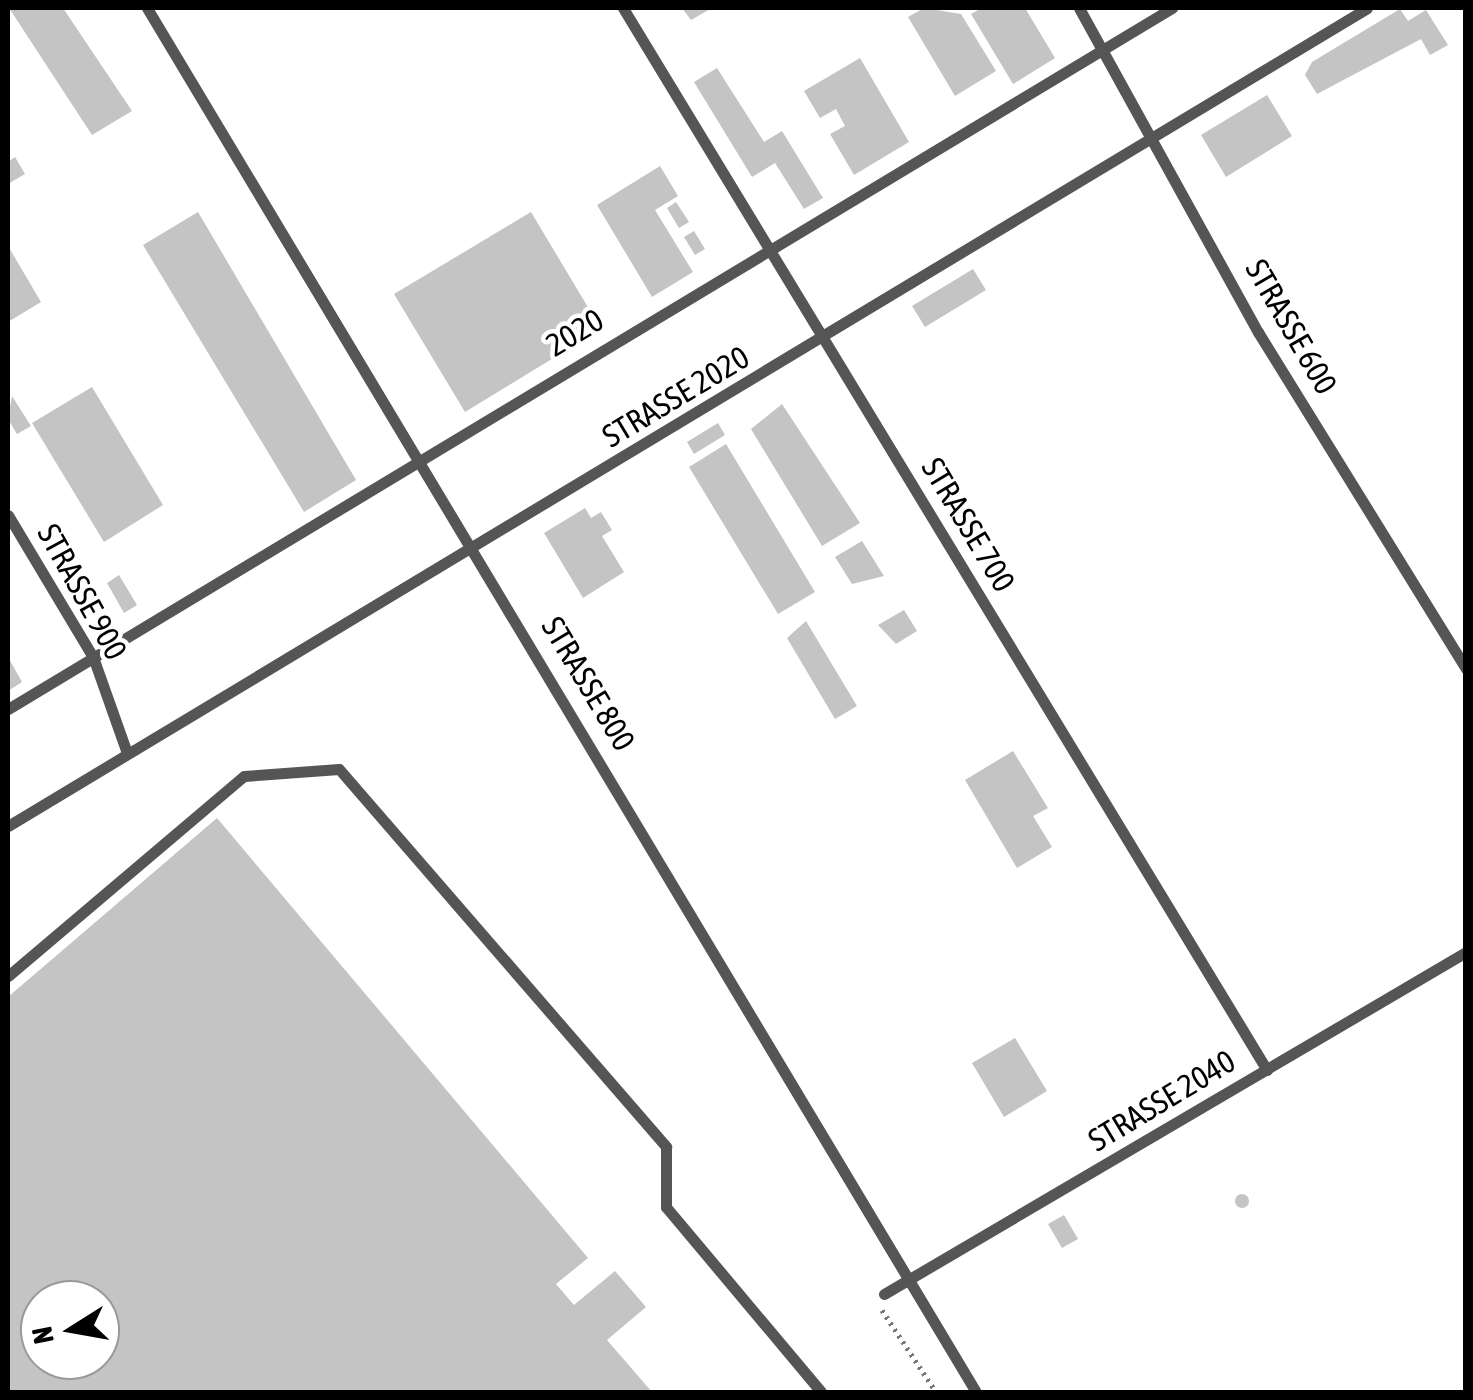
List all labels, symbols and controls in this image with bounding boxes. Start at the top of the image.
street label: STRASSE 600 [1237,253,1345,401]
street label: 2020 [539,301,611,365]
street label: STRASSE 2020 [596,338,756,456]
street label: STRASSE 700 [913,451,1023,599]
street label: STRASSE 900 [29,517,135,667]
street label: STRASSE 800 [533,610,643,758]
street label: STRASSE 2040 [1082,1042,1242,1160]
north arrow [20,1280,120,1380]
text: N [25,1324,60,1347]

